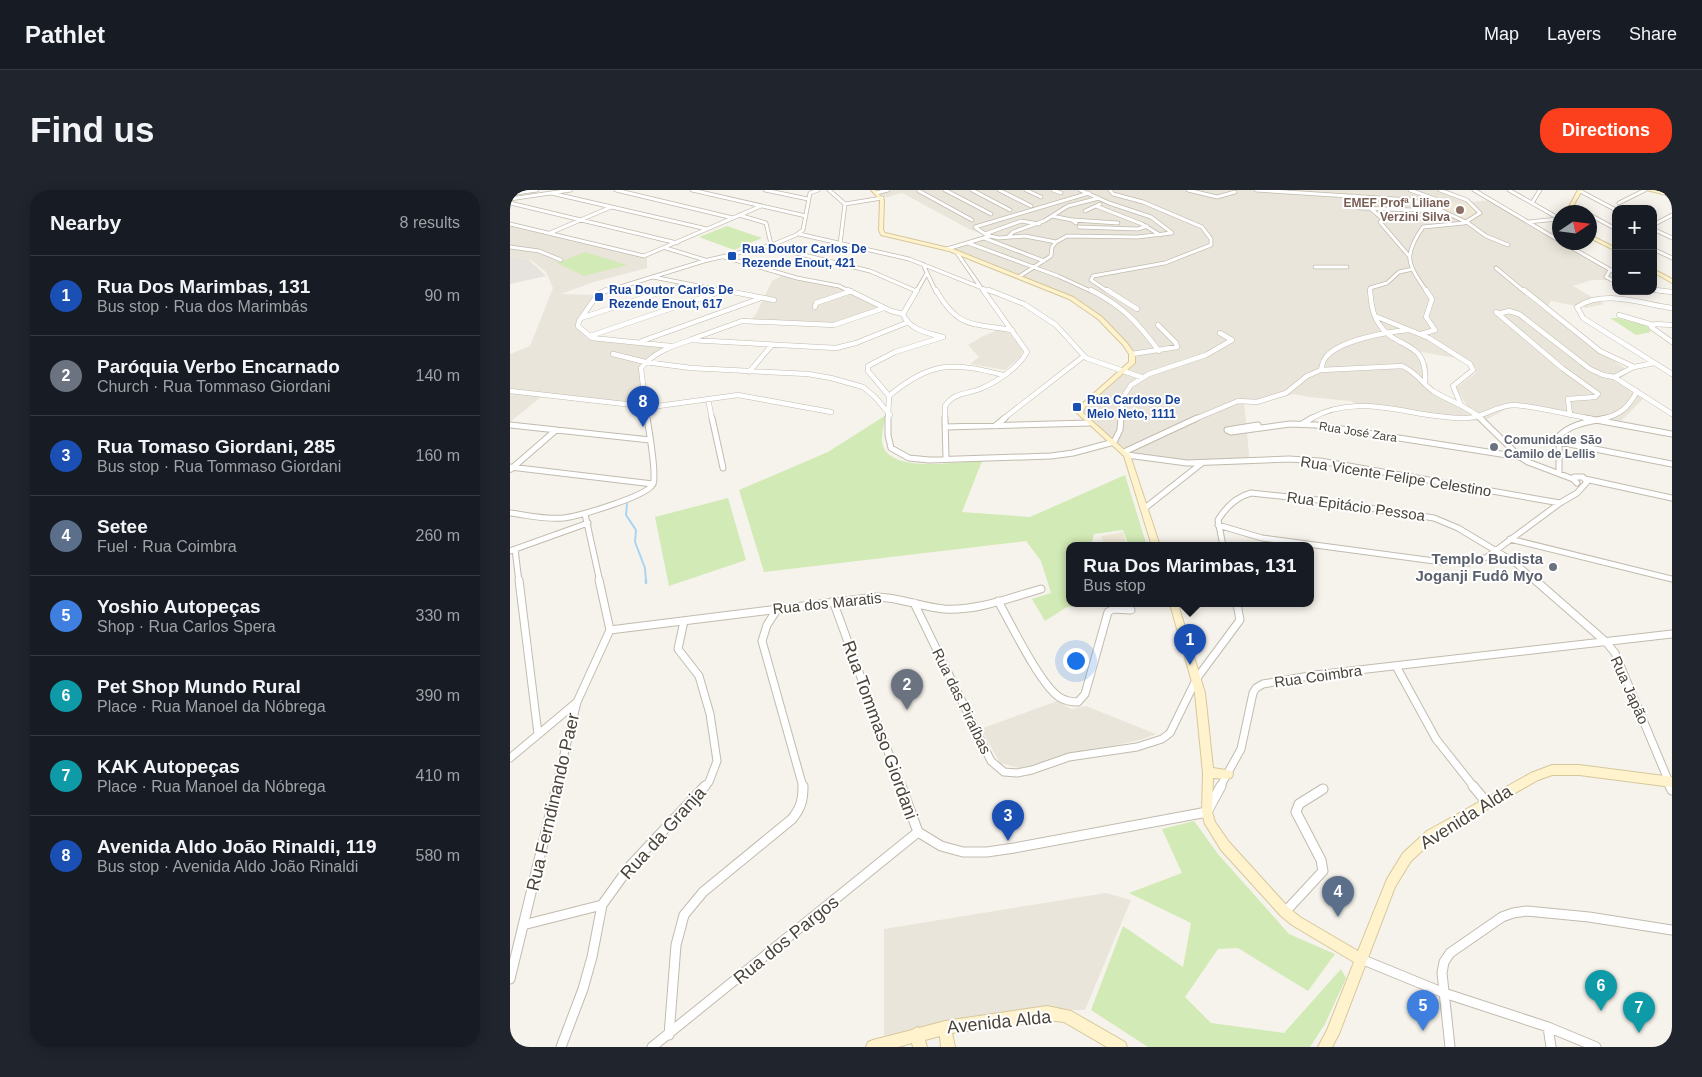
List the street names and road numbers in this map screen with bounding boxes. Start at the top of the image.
street label: Rua José Zara [1318,419,1398,445]
street label: Rua Vicente Felipe Celestino [1299,452,1493,500]
street label: Rua Epitácio Pessoa [1286,488,1427,524]
street label: Rua dos Maratis [772,589,882,617]
street label: Rua Tommaso Giordani [838,638,922,822]
street label: Rua das Piraíbas [929,646,995,756]
street label: Rua Japão [1607,653,1653,727]
street label: Rua Coimbra [1273,661,1364,691]
street label: Rua Ferndinando Paer [523,711,583,893]
street label: Avenida Alda [1416,780,1517,853]
street label: Rua da Granja [616,782,710,883]
street label: Rua dos Pargos [730,892,842,988]
street label: Avenida Alda [946,1006,1053,1037]

